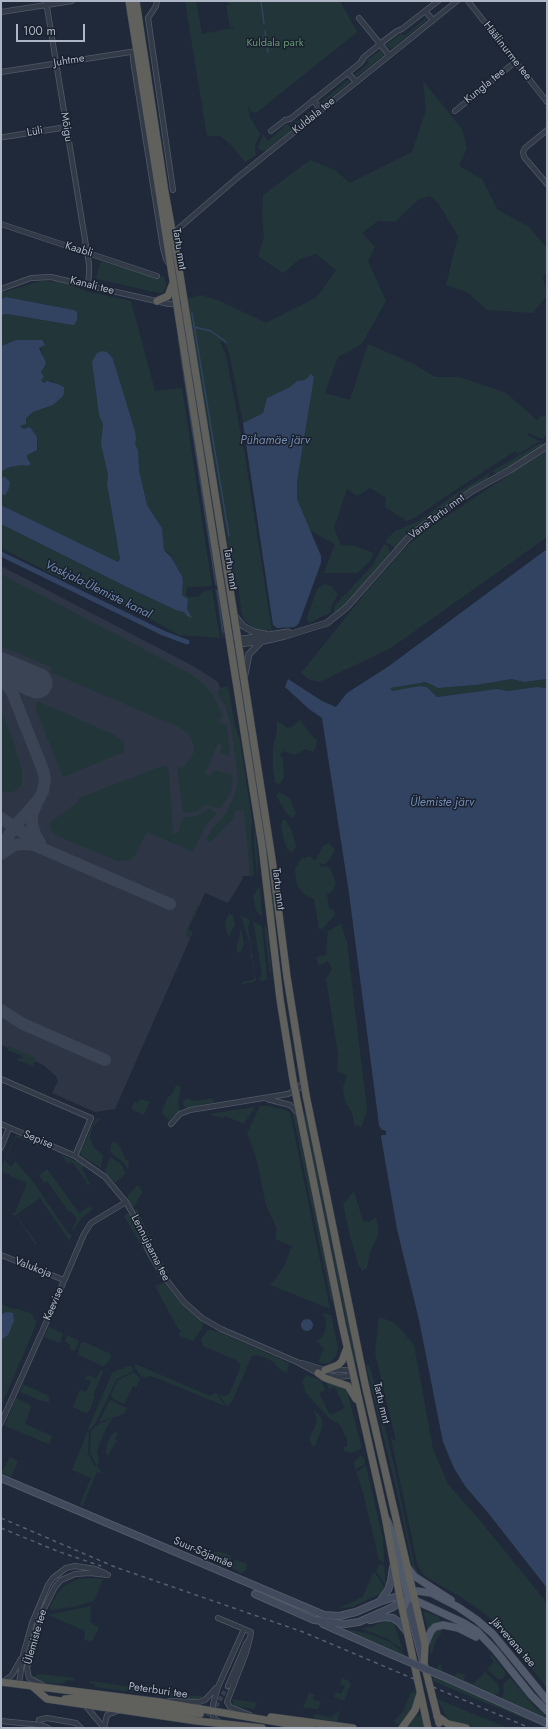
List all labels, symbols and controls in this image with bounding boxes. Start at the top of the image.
scale bar [18,16,87,42]
street label: Häälinurme tee [480,19,534,83]
text: 100 m [23,22,56,40]
park label: Kuldala park [246,36,304,50]
street label: Juhtme [53,52,85,70]
street label: Kungla tee [462,66,508,106]
street label: Kuldala tee [290,95,338,137]
street label: Mõigu [57,111,75,143]
street label: Lüli [26,124,44,140]
street label: Tartu mnt [169,227,189,271]
street label: Kaabli [63,240,95,260]
street label: Kanali tee [68,274,116,298]
water label: Pühamäe järv [240,434,310,448]
street label: Vana-Tartu mnt [406,492,468,542]
street label: Tartu mnt [220,547,240,591]
water label: Vaskjala-Ülemiste kanal [42,558,154,622]
water label: Ülemiste järv [410,796,474,810]
street label: Tartu mnt [269,867,287,911]
street label: Sepise [21,1128,55,1152]
street label: Lennujaama tee [128,1213,172,1283]
street label: Valukoja [13,1255,53,1281]
street label: Keevise [41,1285,67,1323]
street label: Tartu mnt [370,1381,392,1425]
street label: Suur-Sõjamäe [171,1535,235,1571]
street label: Ülemiste tee [22,1608,50,1666]
street label: Järvevana tee [488,1616,538,1670]
street label: Peterburi tee [128,1680,188,1702]

